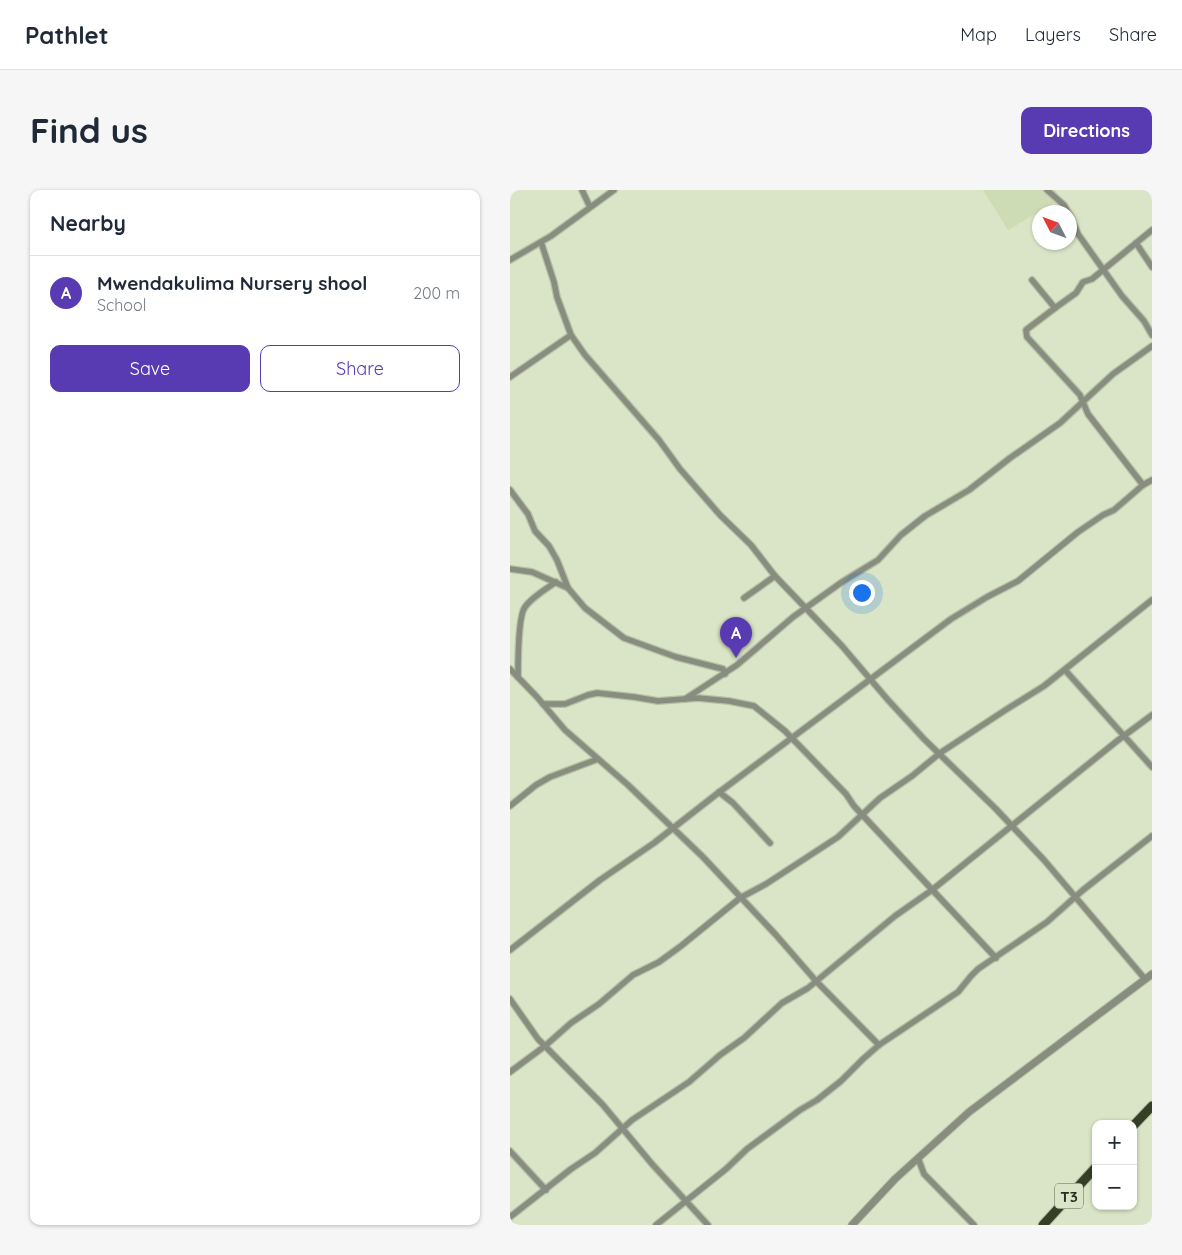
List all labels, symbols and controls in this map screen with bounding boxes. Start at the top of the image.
text: Pathlet [25,20,109,50]
text: Map [960,23,997,46]
text: Layers [1025,23,1081,46]
text: Share [1109,23,1157,46]
button: Directions [1021,107,1152,154]
text: Find us [30,108,148,152]
north arrow [1032,205,1077,250]
text: Nearby [50,210,126,236]
text: Mwendakulima Nursery shool [97,271,367,295]
text: A [61,283,71,303]
text: 200 m [413,283,460,303]
text: School [97,295,146,315]
button: Save [50,345,250,392]
button: Share [260,345,460,392]
your location [849,580,875,606]
pin: A [720,617,752,658]
map controls [1092,1120,1137,1210]
button: + [1092,1120,1137,1165]
button: − [1092,1165,1137,1210]
road number: T3 [1055,1184,1083,1208]

